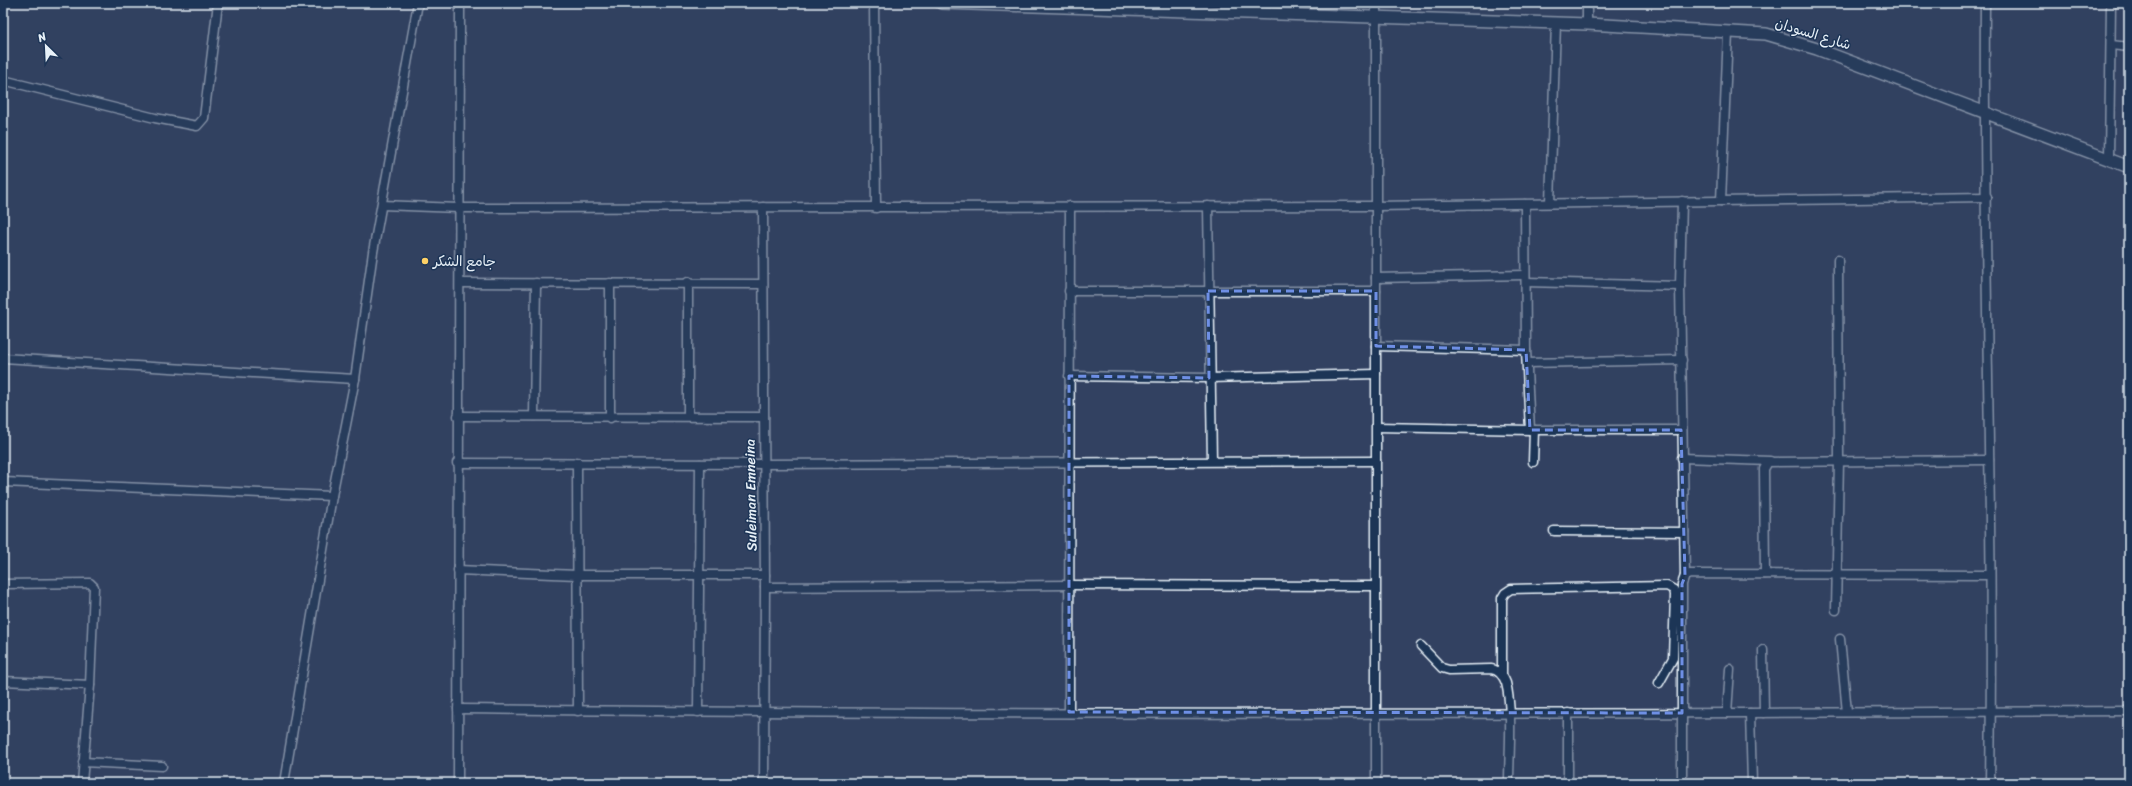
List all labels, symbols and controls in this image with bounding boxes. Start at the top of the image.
street label: شارع السودان [1772,11,1854,57]
north arrow [26,26,66,66]
text: N [34,27,50,48]
place label: جامع الشكر [432,249,496,274]
marker: جامع الشكر [420,256,430,266]
street label: Suleiman Emneina [738,439,764,551]

